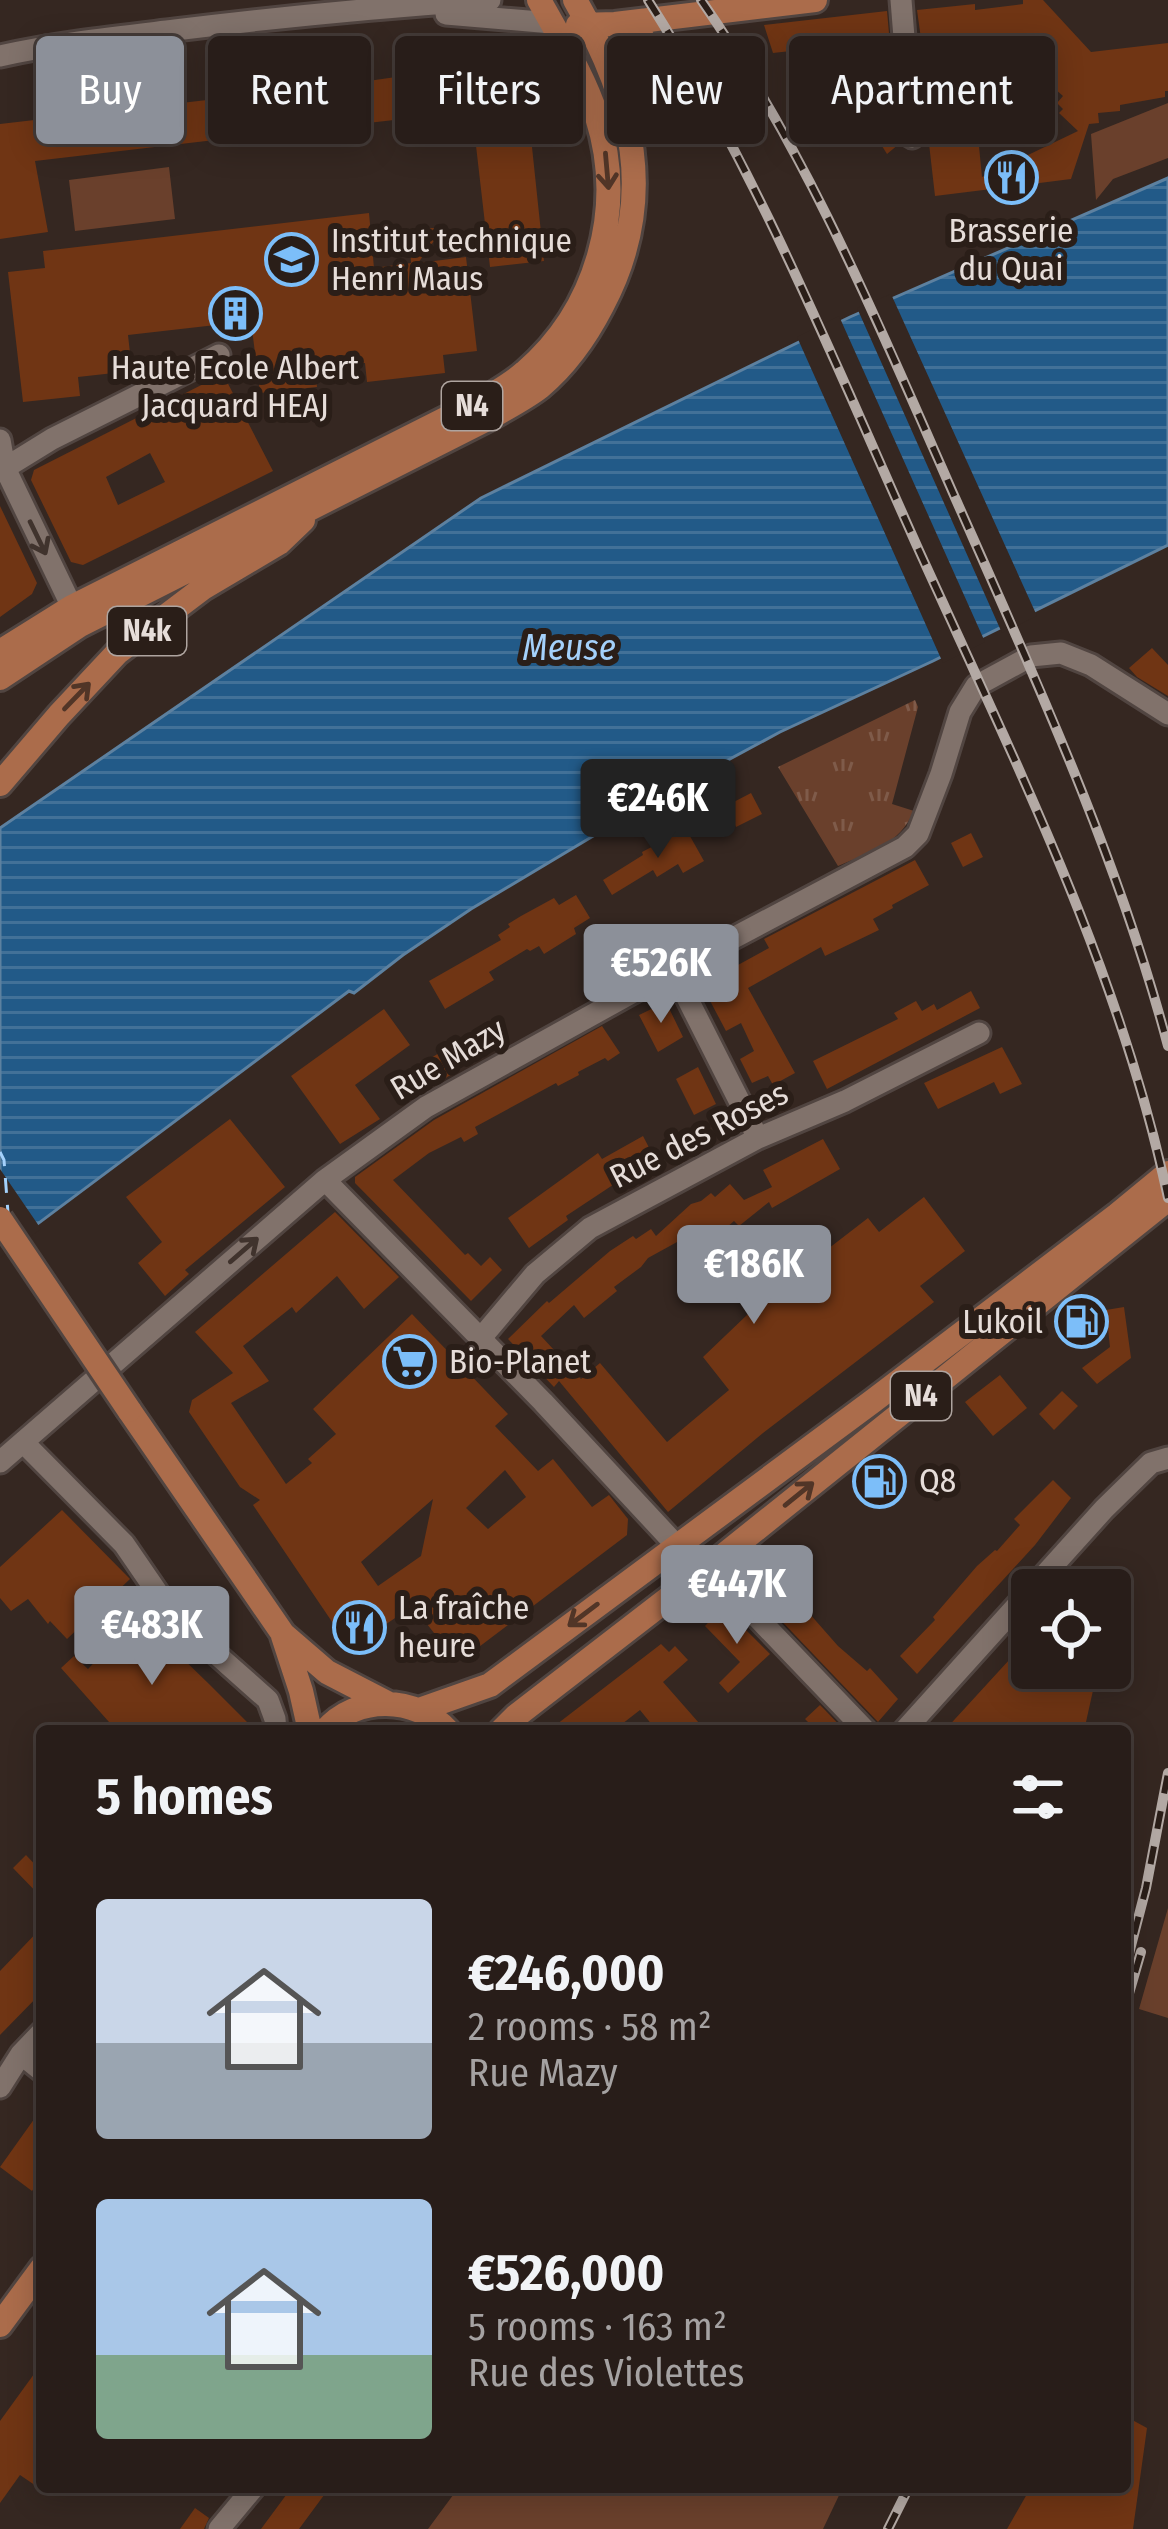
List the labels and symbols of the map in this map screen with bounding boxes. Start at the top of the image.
restaurant icon: Brasserie du Quai [983,149,1039,205]
one-way arrow [596,150,619,189]
place label: Brasserie du Quai [949,211,1073,289]
place label: Institut technique Henri Maus [331,221,572,299]
school or university icon: Institut technique Henri Maus [264,232,320,288]
building icon: Haute Ecole Albert Jacquard HEAJ [207,286,263,342]
place label: Haute Ecole Albert Jacquard HEAJ [111,348,359,426]
road number: N4 [442,382,502,430]
one-way arrow [28,519,50,555]
road number: N4k [108,607,186,655]
water label: Meuse [522,626,616,670]
one-way arrow [62,681,91,711]
pin: €246K [574,759,742,861]
pin: €526K [577,924,745,1026]
street label: Rue Mazy [383,1009,513,1109]
street label: Rue des Roses [603,1073,795,1197]
pin: €186K [670,1225,838,1327]
one-way arrow [228,1237,259,1265]
fuel station icon: Lukoil [1054,1294,1110,1350]
place label: Lukoil [962,1302,1043,1342]
supermarket icon: Bio-Planet [382,1334,438,1390]
place label: Bio-Planet [449,1342,591,1382]
road number: N4 [891,1372,951,1420]
fuel station icon: Q8 [852,1453,908,1509]
place label: Q8 [919,1461,956,1501]
one-way arrow [783,1481,814,1508]
pin: €447K [653,1545,821,1647]
pin: €483K [68,1586,236,1688]
place label: La fraîche heure [398,1588,529,1666]
restaurant icon: La fraîche heure [331,1599,387,1655]
one-way arrow [567,1601,599,1628]

